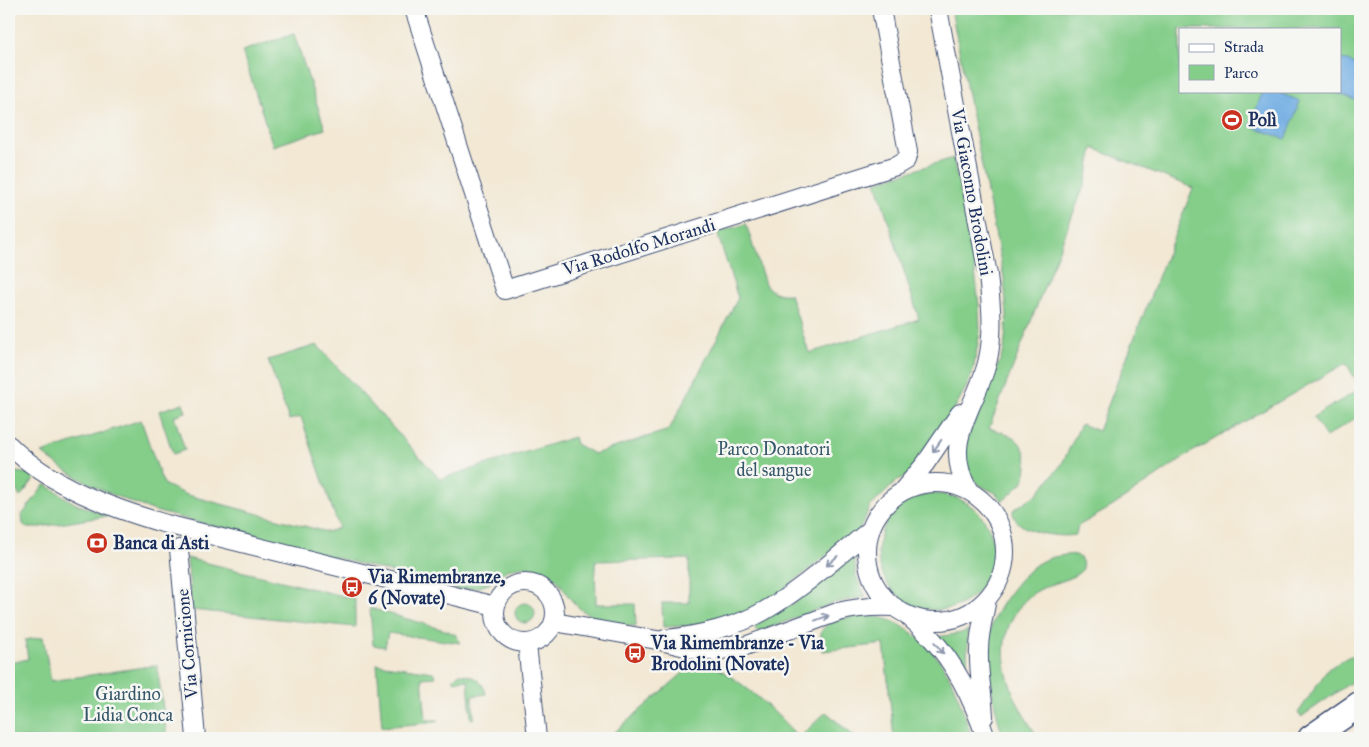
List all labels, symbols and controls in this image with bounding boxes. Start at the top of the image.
legend [1179,28,1342,92]
text: Strada [1224,38,1264,56]
text: Parco [1224,64,1259,82]
street label: Via Giacomo Brodolini [946,105,998,278]
sports icon: Polì [1220,108,1244,132]
place label: Polì [1248,109,1278,131]
street label: Via Rodolfo Morandi [559,213,718,281]
park label: Parco Donatori del sangue [718,438,831,482]
one-way arrow [932,439,943,453]
bank icon: Banca di Asti [85,531,109,555]
place label: Banca di Asti [113,532,210,554]
one-way arrow [826,555,839,567]
place label: Via Rimembranze, 6 (Novate) [367,566,506,610]
bus stop icon: Via Rimembranze, 6 (Novate) [340,575,364,599]
street label: Via Cornicione [171,588,203,701]
one-way arrow [813,613,829,622]
place label: Via Rimembranze - Via Brodolini (Novate) [650,632,824,676]
bus stop icon: Via Rimembranze - Via Brodolini (Novate) [623,641,647,665]
one-way arrow [934,641,945,654]
park label: Giardino Lidia Conca [83,683,173,726]

